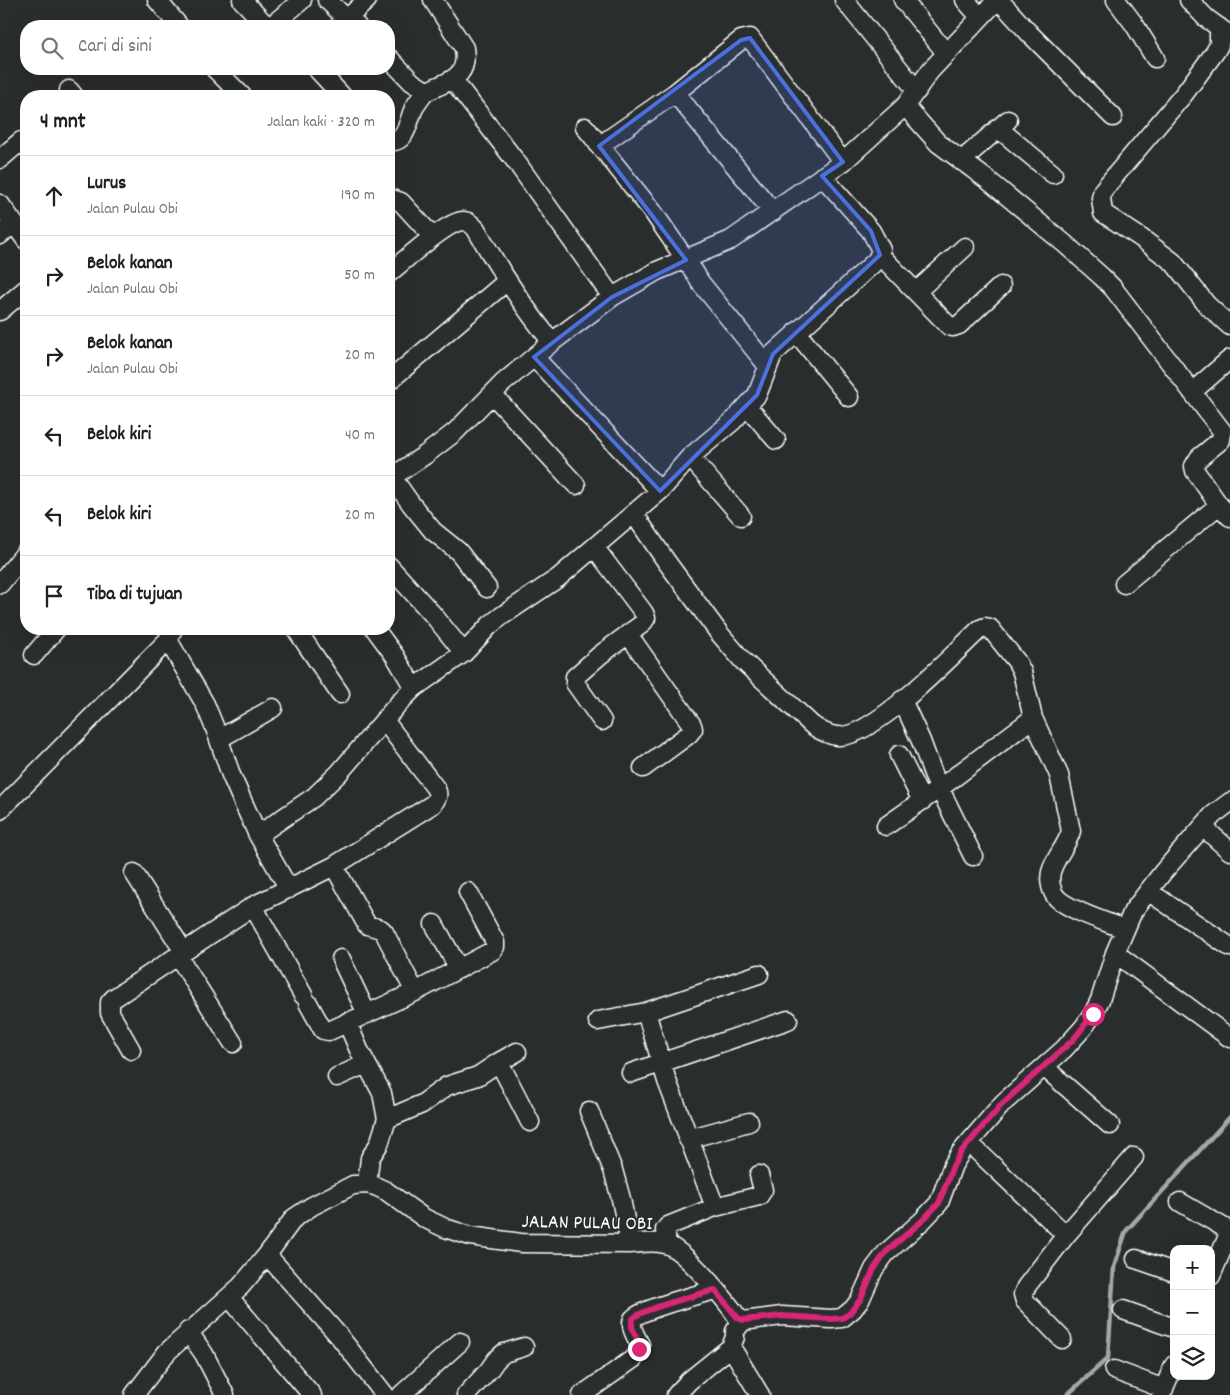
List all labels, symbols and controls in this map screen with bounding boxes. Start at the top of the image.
search box [20,20,395,75]
icon: search [38,34,66,62]
text: Cari di sini [78,34,152,61]
text: 4 mnt [40,108,85,138]
text: Jalan kaki · 320 m [267,111,375,134]
text: Lurus [87,171,126,198]
icon: ahead [40,182,68,210]
text: 190 m [341,184,375,207]
text: Jalan Pulau Obi [87,198,178,221]
text: Belok kanan [87,251,173,278]
icon: right [40,262,68,290]
text: 50 m [344,264,375,287]
text: Jalan Pulau Obi [87,278,178,301]
text: Belok kanan [87,331,173,358]
icon: right [40,342,68,370]
text: 20 m [345,344,375,367]
text: Jalan Pulau Obi [87,358,178,381]
icon: left [40,422,68,450]
text: Belok kiri [87,422,151,449]
text: 40 m [345,424,375,447]
icon: left [40,502,68,530]
text: Belok kiri [87,502,151,529]
text: 20 m [345,504,375,527]
icon: arrive [40,582,68,610]
text: Tiba di tujuan [87,582,182,609]
route start [1082,1003,1105,1026]
street label: JALAN PULAU OBI [521,1209,653,1239]
map controls [1170,1245,1215,1380]
button: + [1170,1245,1215,1290]
button: − [1170,1290,1215,1335]
button: layers [1170,1335,1215,1380]
route end [628,1338,651,1361]

